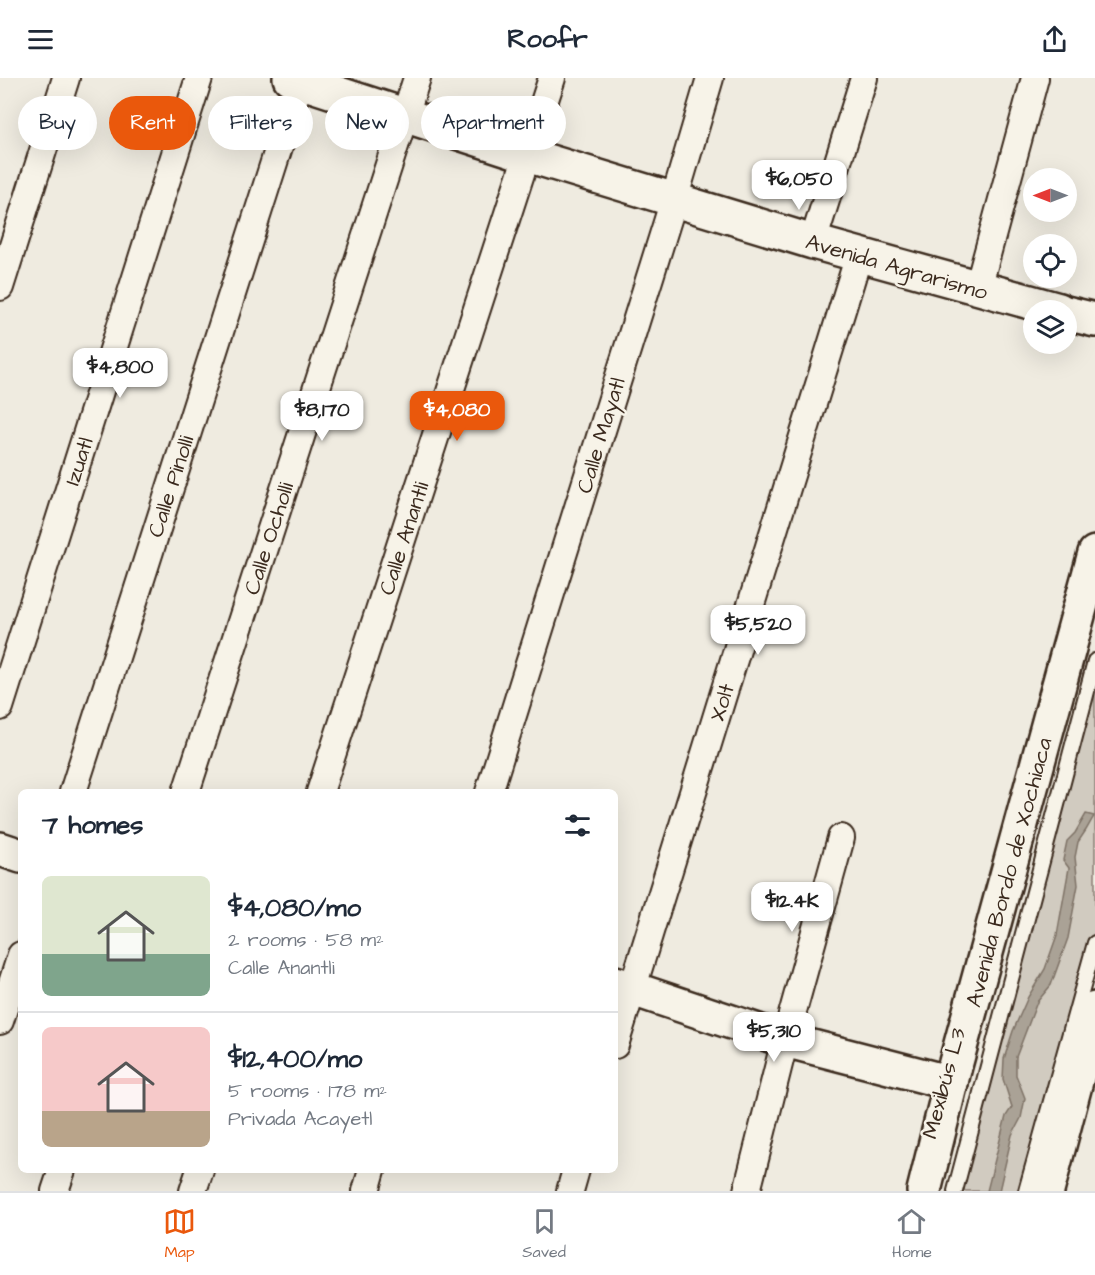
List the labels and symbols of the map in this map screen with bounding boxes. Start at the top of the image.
pin: $6,050 [750,160,848,211]
north arrow [1023,168,1077,222]
street label: Avenida Agrarismo [802,227,992,309]
pin: $4,800 [71,348,169,399]
street label: Calle Mayatl [569,374,635,497]
pin: $8,170 [273,391,371,442]
pin: $4,080 [408,391,506,442]
street label: Calle Pinolli [140,432,202,541]
street label: Izuatl [57,433,102,490]
street label: Calle Ocholli [237,478,302,599]
street label: Calle Anantli [372,478,437,599]
pin: $5,520 [709,605,807,656]
street label: Xolt [702,680,743,725]
street label: Avenida Bordo de Xochiaca [959,734,1060,1010]
pin: $12.4K [743,882,841,933]
pin: $5,310 [725,1012,823,1063]
street label: Mexibús L3 [915,1025,974,1142]

